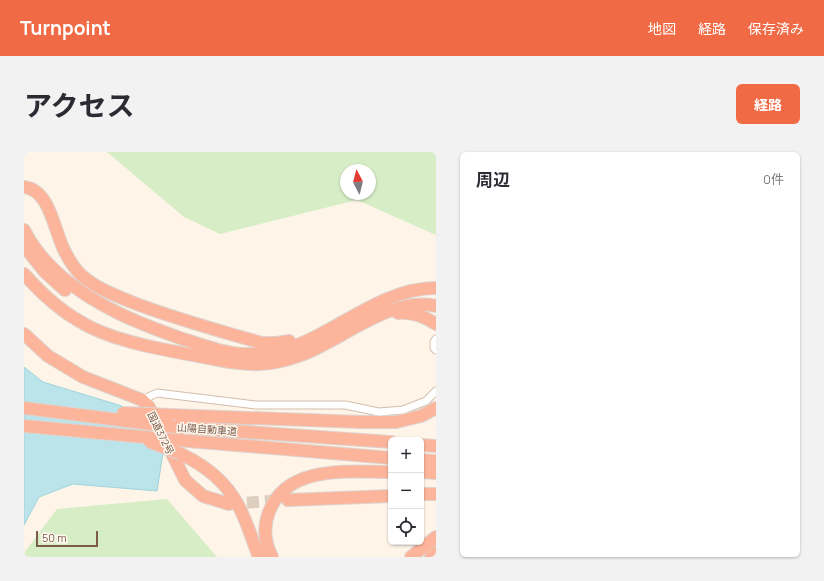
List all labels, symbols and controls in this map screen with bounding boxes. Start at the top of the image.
text: Turnpoint [20,15,111,41]
text: 地図 [648,19,676,38]
text: 経路 [698,19,726,38]
text: 保存済み [748,19,804,38]
button: 経路 [736,84,800,124]
text: アクセス [24,86,135,124]
north arrow [340,164,376,200]
text: 周辺 [476,168,510,191]
text: 0件 [763,170,784,188]
street label: 国道372号 [145,409,177,457]
street label: 山陽自動車道 [177,420,237,438]
map controls [388,437,424,545]
button: + [388,437,424,473]
button: − [388,473,424,509]
button: locate [388,509,424,545]
scale bar [36,529,98,548]
text: 50 m [42,530,67,545]

